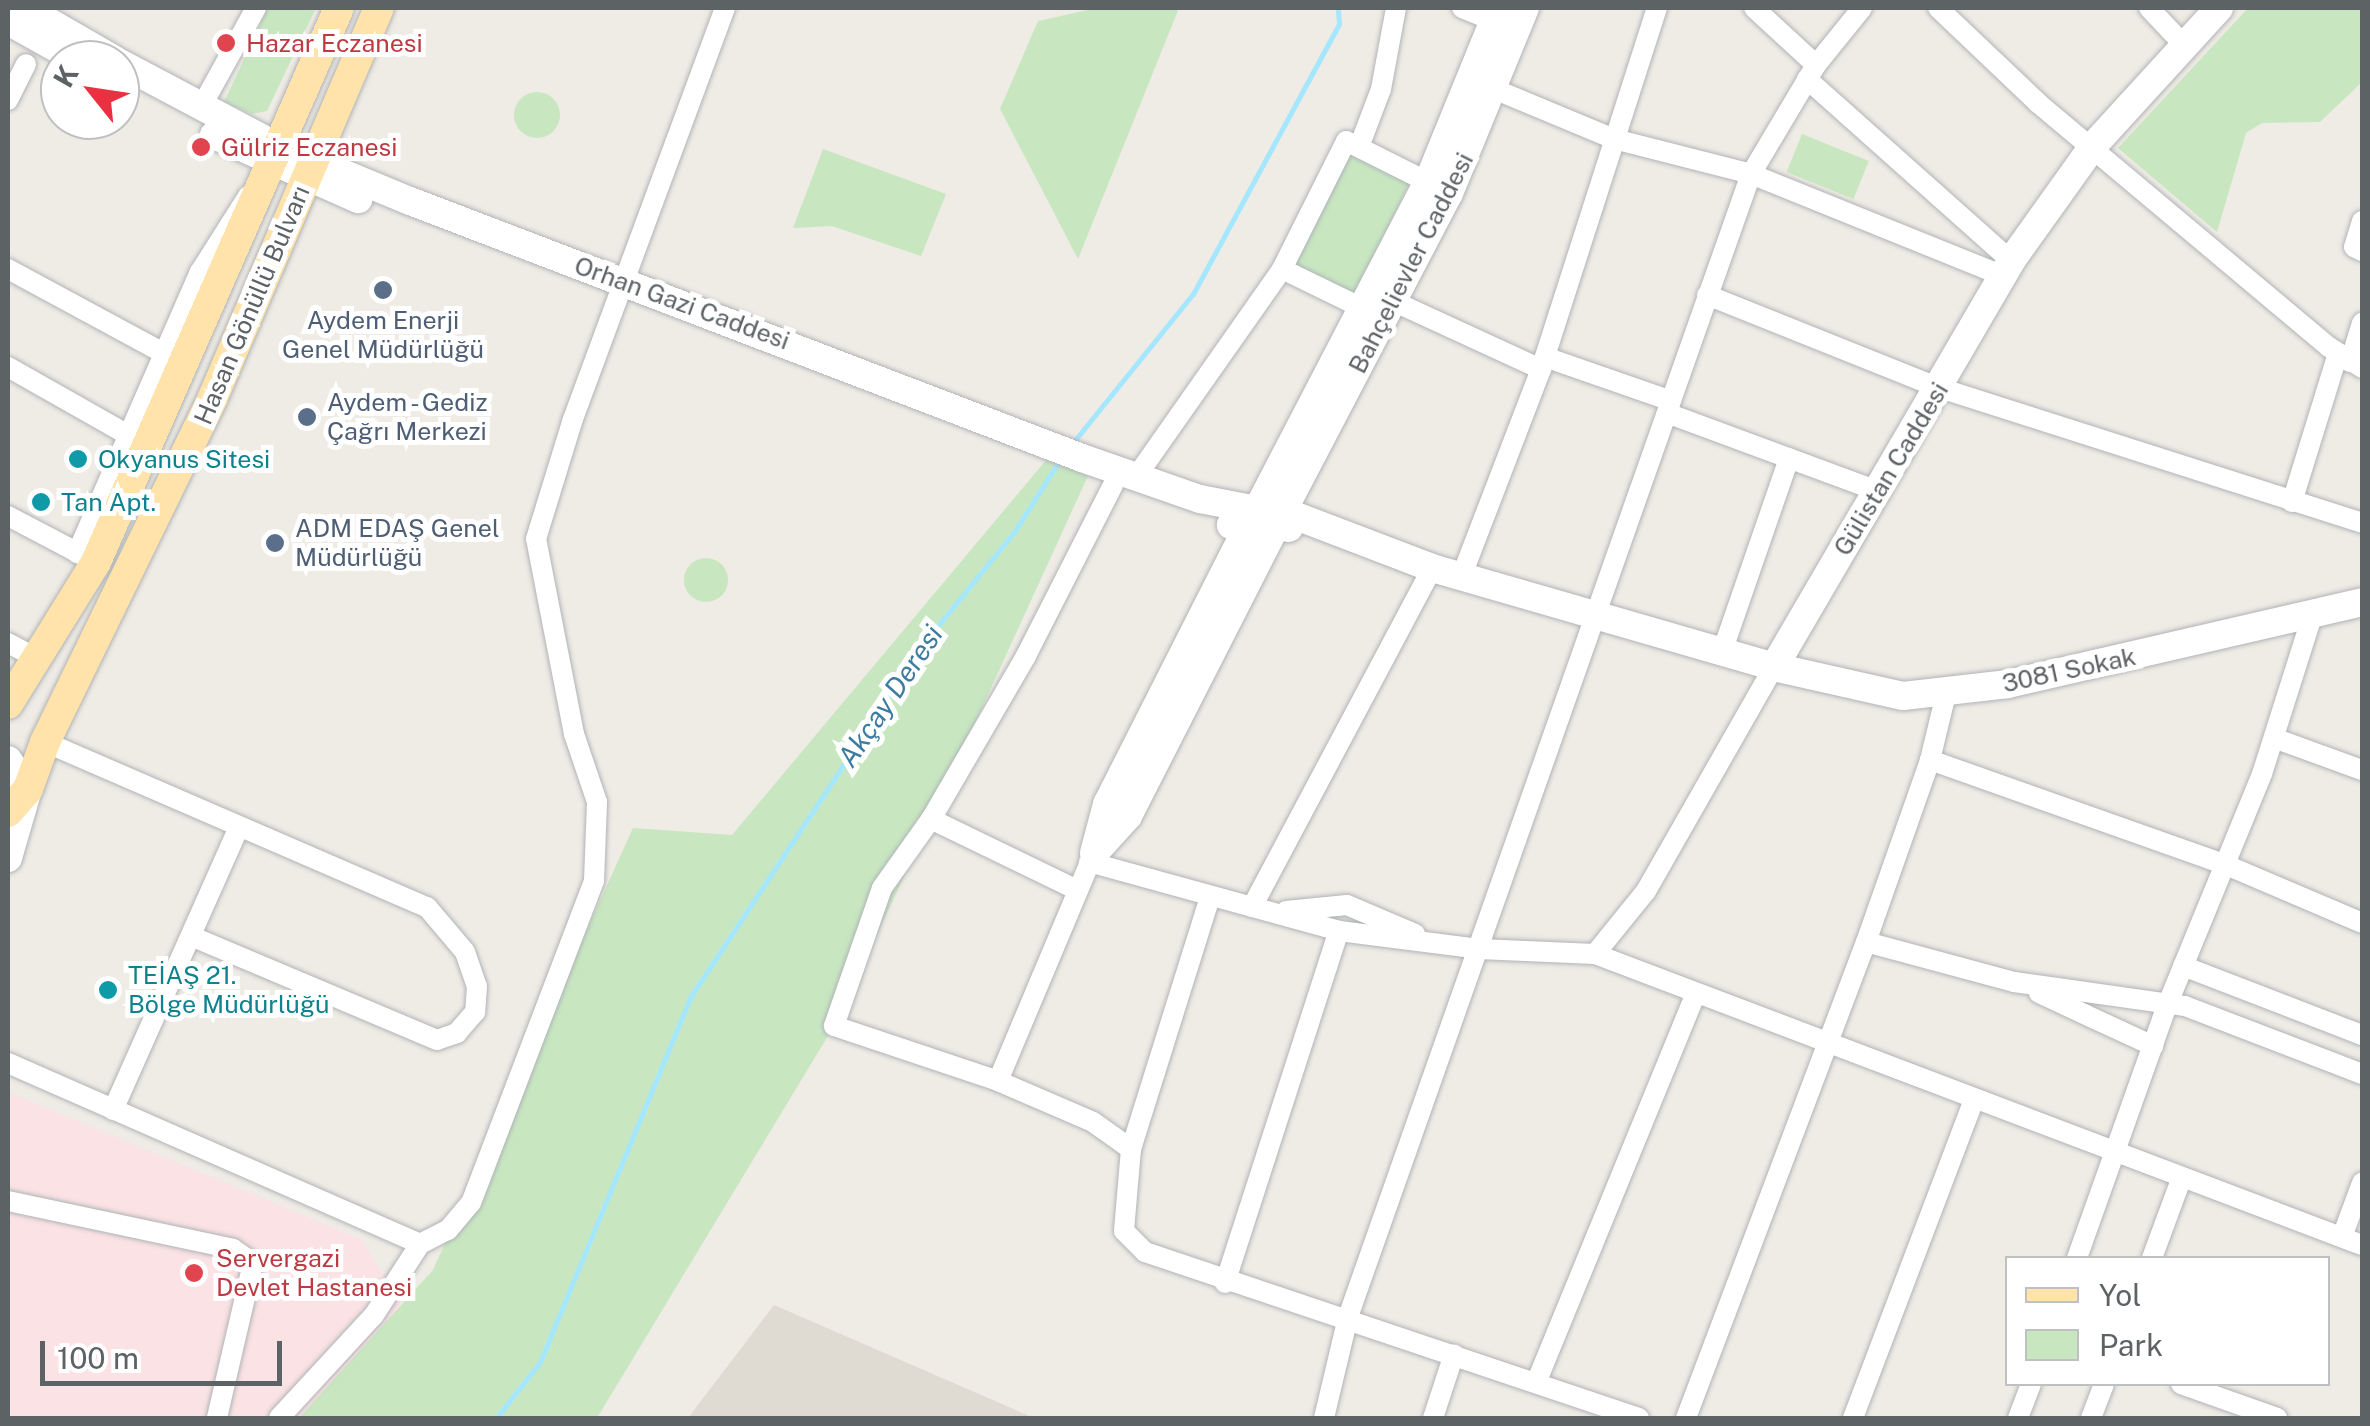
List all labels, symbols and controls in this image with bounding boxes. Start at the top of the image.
place label: Hazar Eczanesi [246,28,423,58]
marker: Hazar Eczanesi [215,32,237,54]
north arrow [40,40,140,140]
text: K [46,59,85,93]
place label: Gülriz Eczanesi [221,132,397,162]
marker: Gülriz Eczanesi [190,136,212,158]
street label: Bahçelievler Caddesi [1342,148,1480,378]
street label: Hasan Gönüllü Bulvarı [188,181,316,429]
street label: Orhan Gazi Caddesi [570,250,794,356]
marker: Aydem Enerji Genel Müdürlüğü [372,279,394,301]
place label: Aydem Enerji Genel Müdürlüğü [282,306,484,365]
street label: Gülistan Caddesi [1828,377,1954,561]
place label: Aydem - Gediz Çağrı Merkezi [327,388,494,447]
marker: Aydem - Gediz Çağrı Merkezi [296,406,318,428]
place label: Okyanus Sitesi [98,444,270,474]
marker: Okyanus Sitesi [67,448,89,470]
place label: Tan Apt. [61,487,156,517]
marker: Tan Apt. [30,491,52,513]
place label: ADM EDAŞ Genel Müdürlüğü [295,514,499,573]
marker: ADM EDAŞ Genel Müdürlüğü [264,532,286,554]
water label: Akçay Deresi [830,619,950,773]
street label: 3081 Sokak [2000,641,2138,699]
place label: TEİAŞ 21. Bölge Müdürlüğü [128,961,330,1020]
marker: TEİAŞ 21. Bölge Müdürlüğü [97,979,119,1001]
place label: Servergazi Devlet Hastanesi [216,1244,412,1303]
legend [2005,1256,2330,1386]
marker: Servergazi Devlet Hastanesi [181,1260,207,1286]
text: Yol [2099,1277,2141,1313]
scale bar [45,1321,288,1383]
text: Park [2099,1327,2163,1363]
text: 100 m [57,1340,139,1376]

